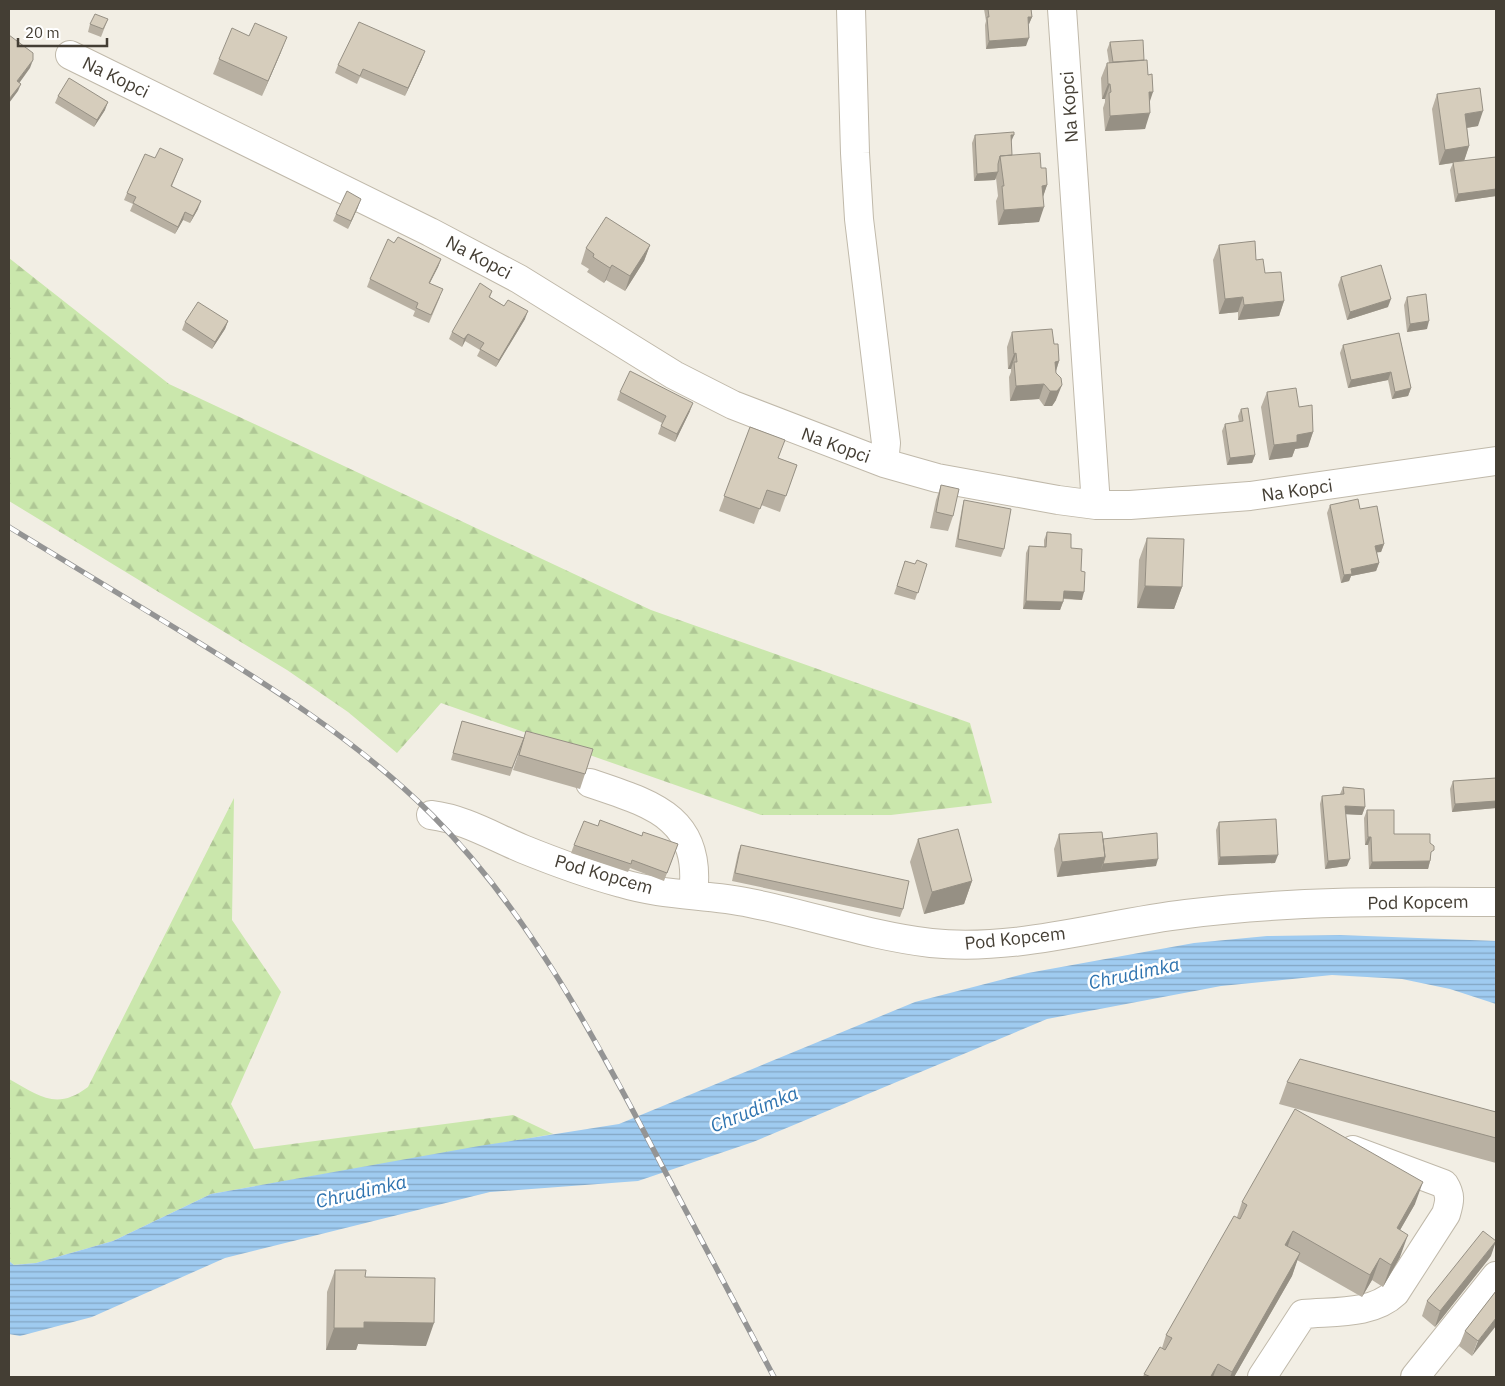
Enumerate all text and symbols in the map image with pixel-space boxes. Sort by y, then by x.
scale bar [18,15,106,47]
text: 20 m [25,23,60,42]
street label: Na Kopci [79,51,153,103]
street label: Na Kopci [1055,70,1083,144]
street label: Na Kopci [442,230,516,284]
street label: Na Kopci [798,422,874,468]
street label: Na Kopci [1260,474,1334,506]
street label: Pod Kopcem [552,849,656,899]
street label: Pod Kopcem [1367,890,1469,914]
street label: Pod Kopcem [963,921,1067,955]
water label: Chrudimka [1086,952,1182,994]
water label: Chrudimka [707,1081,801,1137]
water label: Chrudimka [313,1169,409,1213]

